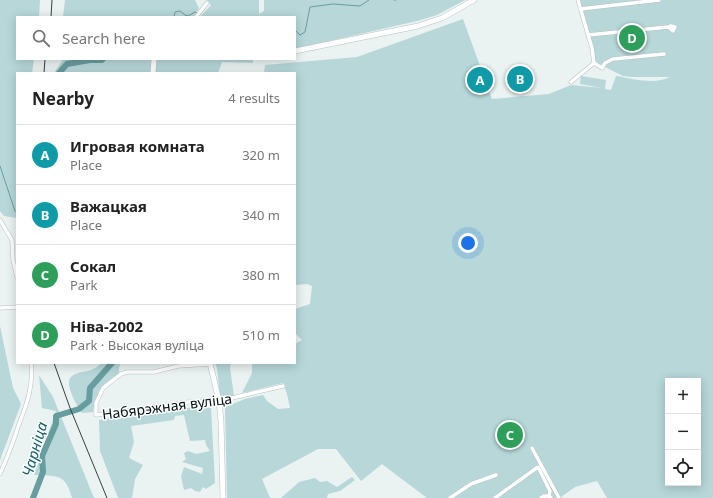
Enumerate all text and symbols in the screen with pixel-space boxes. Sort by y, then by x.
search box [16,16,296,60]
pin: D [619,23,645,53]
icon: search [30,27,52,49]
text: Search here [62,28,145,48]
pin: B [507,64,533,94]
pin: A [467,65,493,95]
text: Nearby [32,87,94,110]
text: 4 results [228,89,280,107]
text: Игровая комната [70,136,205,156]
text: A [41,146,50,164]
text: 320 m [242,146,280,164]
text: Place [70,156,102,174]
text: Важацкая [70,196,147,216]
text: B [41,206,49,224]
text: 340 m [242,206,280,224]
text: Place [70,216,102,234]
your location [458,233,478,253]
text: Сокал [70,256,116,276]
text: C [41,266,49,284]
text: 380 m [242,266,280,284]
text: Park [70,276,97,294]
text: Ніва-2002 [70,316,143,336]
text: D [40,326,50,344]
text: 510 m [242,326,280,344]
text: Park · Высокая вуліца [70,336,204,354]
map controls [665,378,701,486]
button: + [665,378,701,414]
street label: Набярэжная вуліца [101,389,233,423]
button: − [665,414,701,450]
water label: Чарніца [17,419,52,479]
pin: C [497,420,523,450]
button: locate [665,450,701,486]

